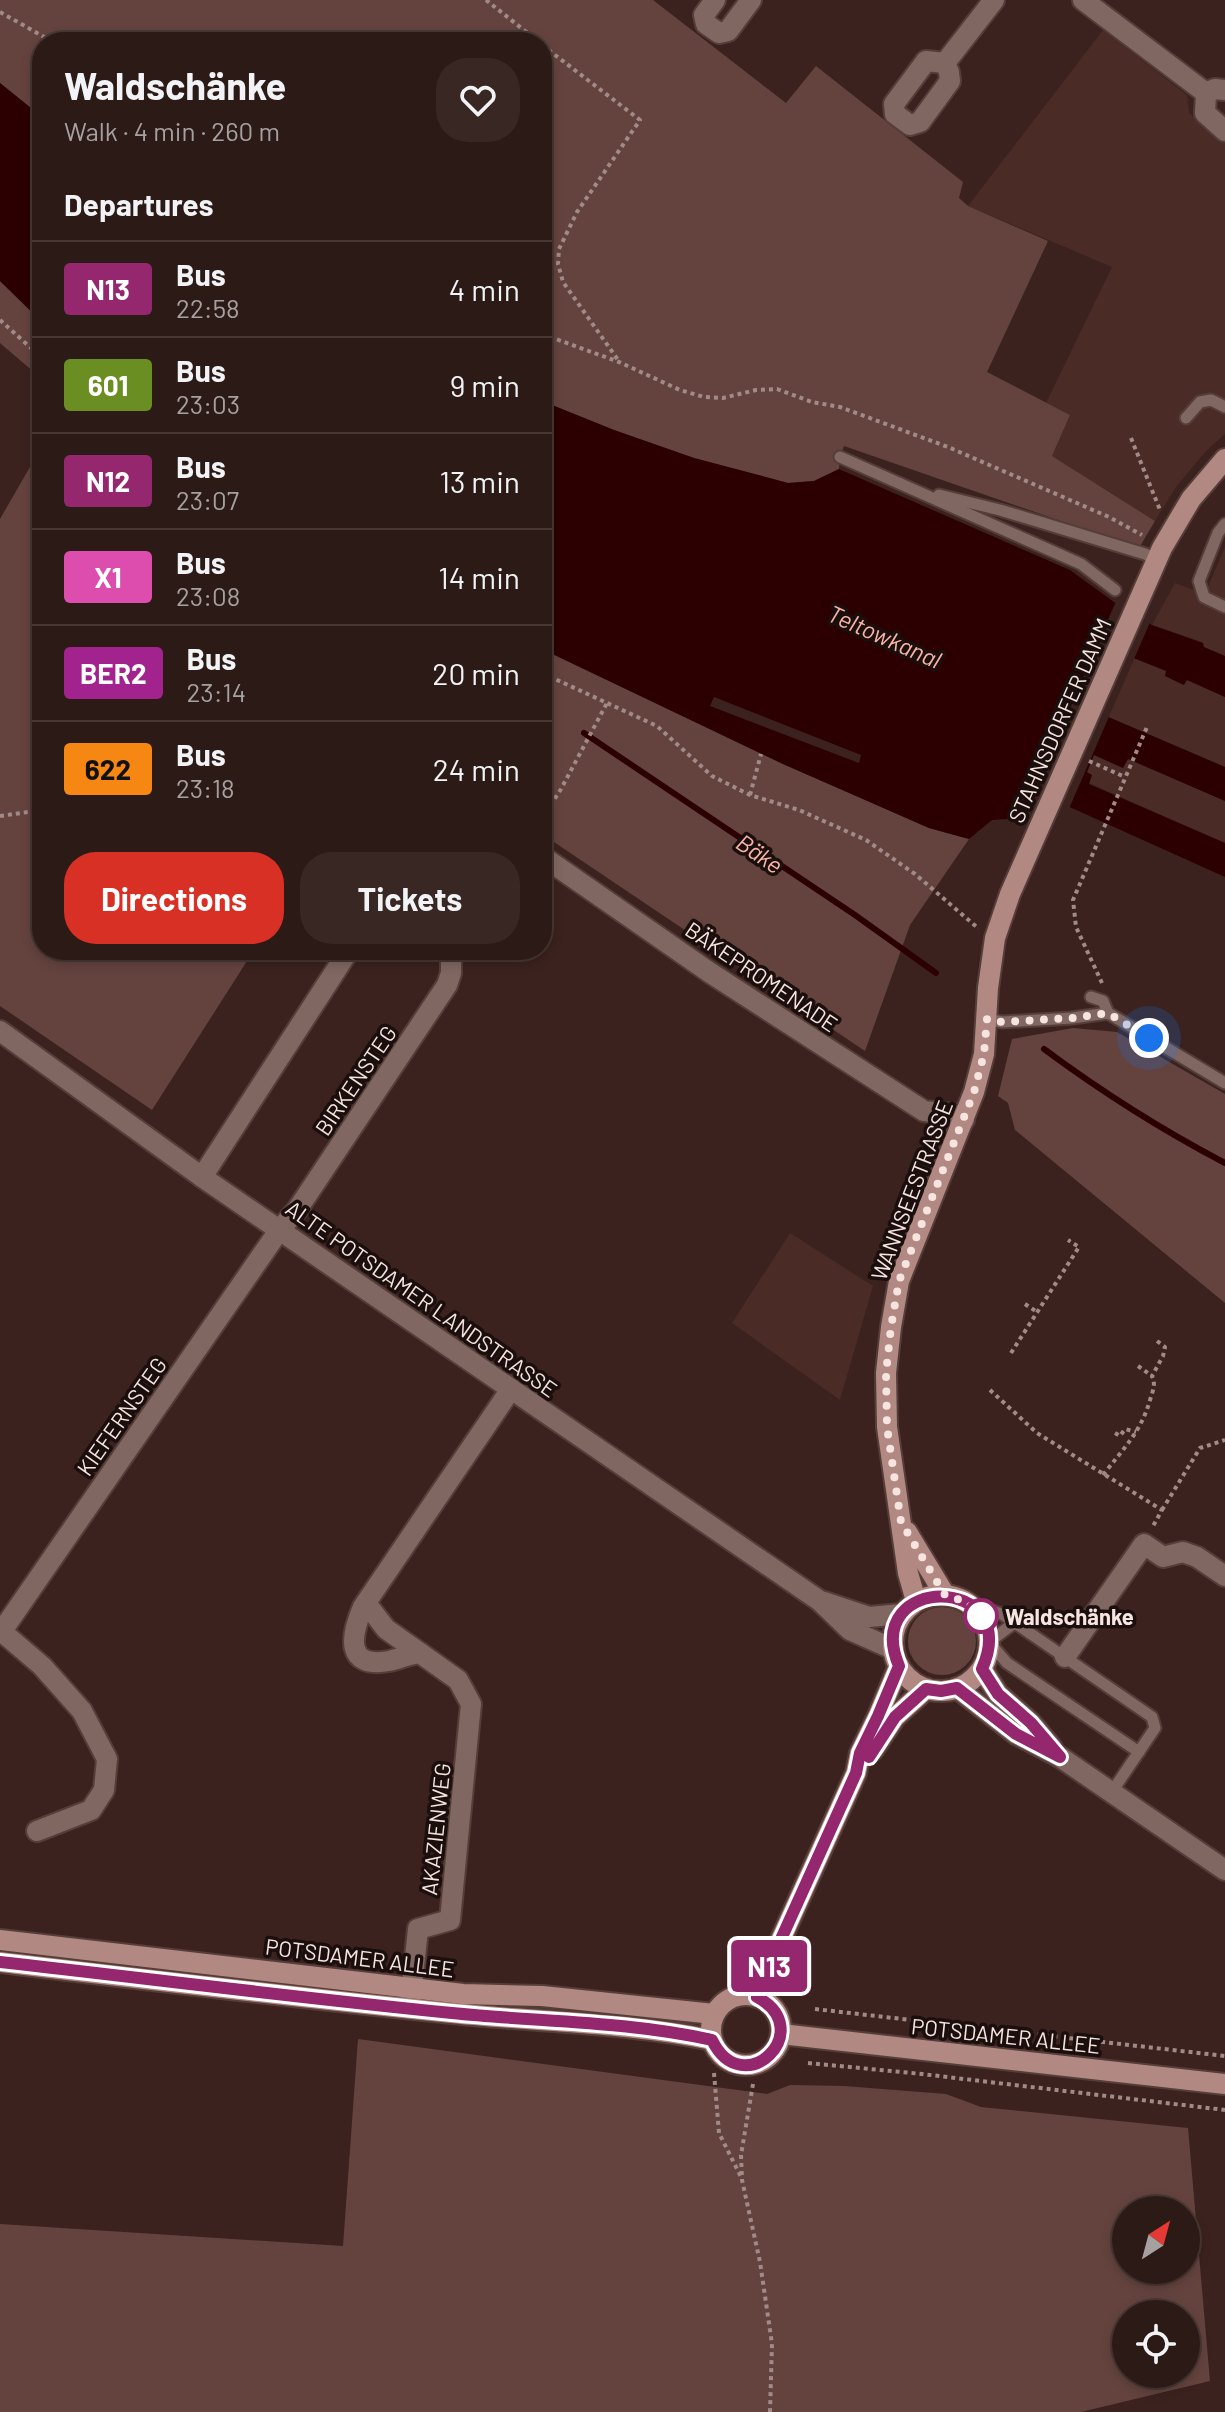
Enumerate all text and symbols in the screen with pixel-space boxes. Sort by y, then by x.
button: heart [436,58,520,142]
text: Waldschänke [64,62,286,108]
text: Walk · 4 min · 260 m [64,115,280,146]
text: Departures [64,186,214,222]
text: Bus [176,256,226,292]
text: 4 min [449,271,520,307]
text: N13 [86,272,130,306]
text: 22:58 [176,292,240,323]
text: Bus [176,352,226,388]
text: 9 min [450,367,520,403]
text: 601 [88,368,128,402]
text: 23:03 [176,388,240,419]
text: Bus [176,448,226,484]
text: 13 min [439,463,520,499]
text: N12 [86,464,130,498]
text: 23:07 [176,484,239,515]
text: Bus [176,544,226,580]
text: 14 min [438,559,520,595]
text: X1 [94,560,122,594]
text: 23:08 [176,580,240,611]
water label: Teltowkanal [824,598,947,674]
street label: STAHNSDORFER DAMM [1002,614,1116,826]
text: Bus [187,640,236,676]
text: 20 min [432,655,520,691]
text: BER2 [80,656,147,690]
text: 23:14 [187,676,246,707]
text: Bus [176,736,226,772]
text: 24 min [433,751,520,787]
text: 622 [85,752,131,786]
text: 23:18 [176,772,235,803]
water label: Bäke [731,827,789,879]
button: Directions [64,852,284,944]
button: Tickets [300,852,520,944]
street label: BÄKEPROMENADE [681,916,843,1036]
your location [1129,1018,1169,1058]
street label: BIRKENSTEG [309,1020,401,1140]
street label: WANNSEESTRASSE [865,1097,957,1283]
street label: ALTE POTSDAMER LANDSTRASSE [281,1194,563,1402]
street label: KIEFERNSTEG [71,1352,171,1480]
marker: Waldschänke [964,1599,998,1633]
place label: Waldschänke [1005,1603,1134,1629]
street label: AKAZIENWEG [415,1762,455,1896]
street label: POTSDAMER ALLEE [264,1933,456,1981]
line badge: N13 [723,1940,815,1992]
text: N13 [747,1949,791,1983]
street label: POTSDAMER ALLEE [910,2012,1102,2058]
north arrow [1112,2196,1200,2284]
map controls [1112,2196,1200,2388]
button: locate [1112,2300,1200,2388]

